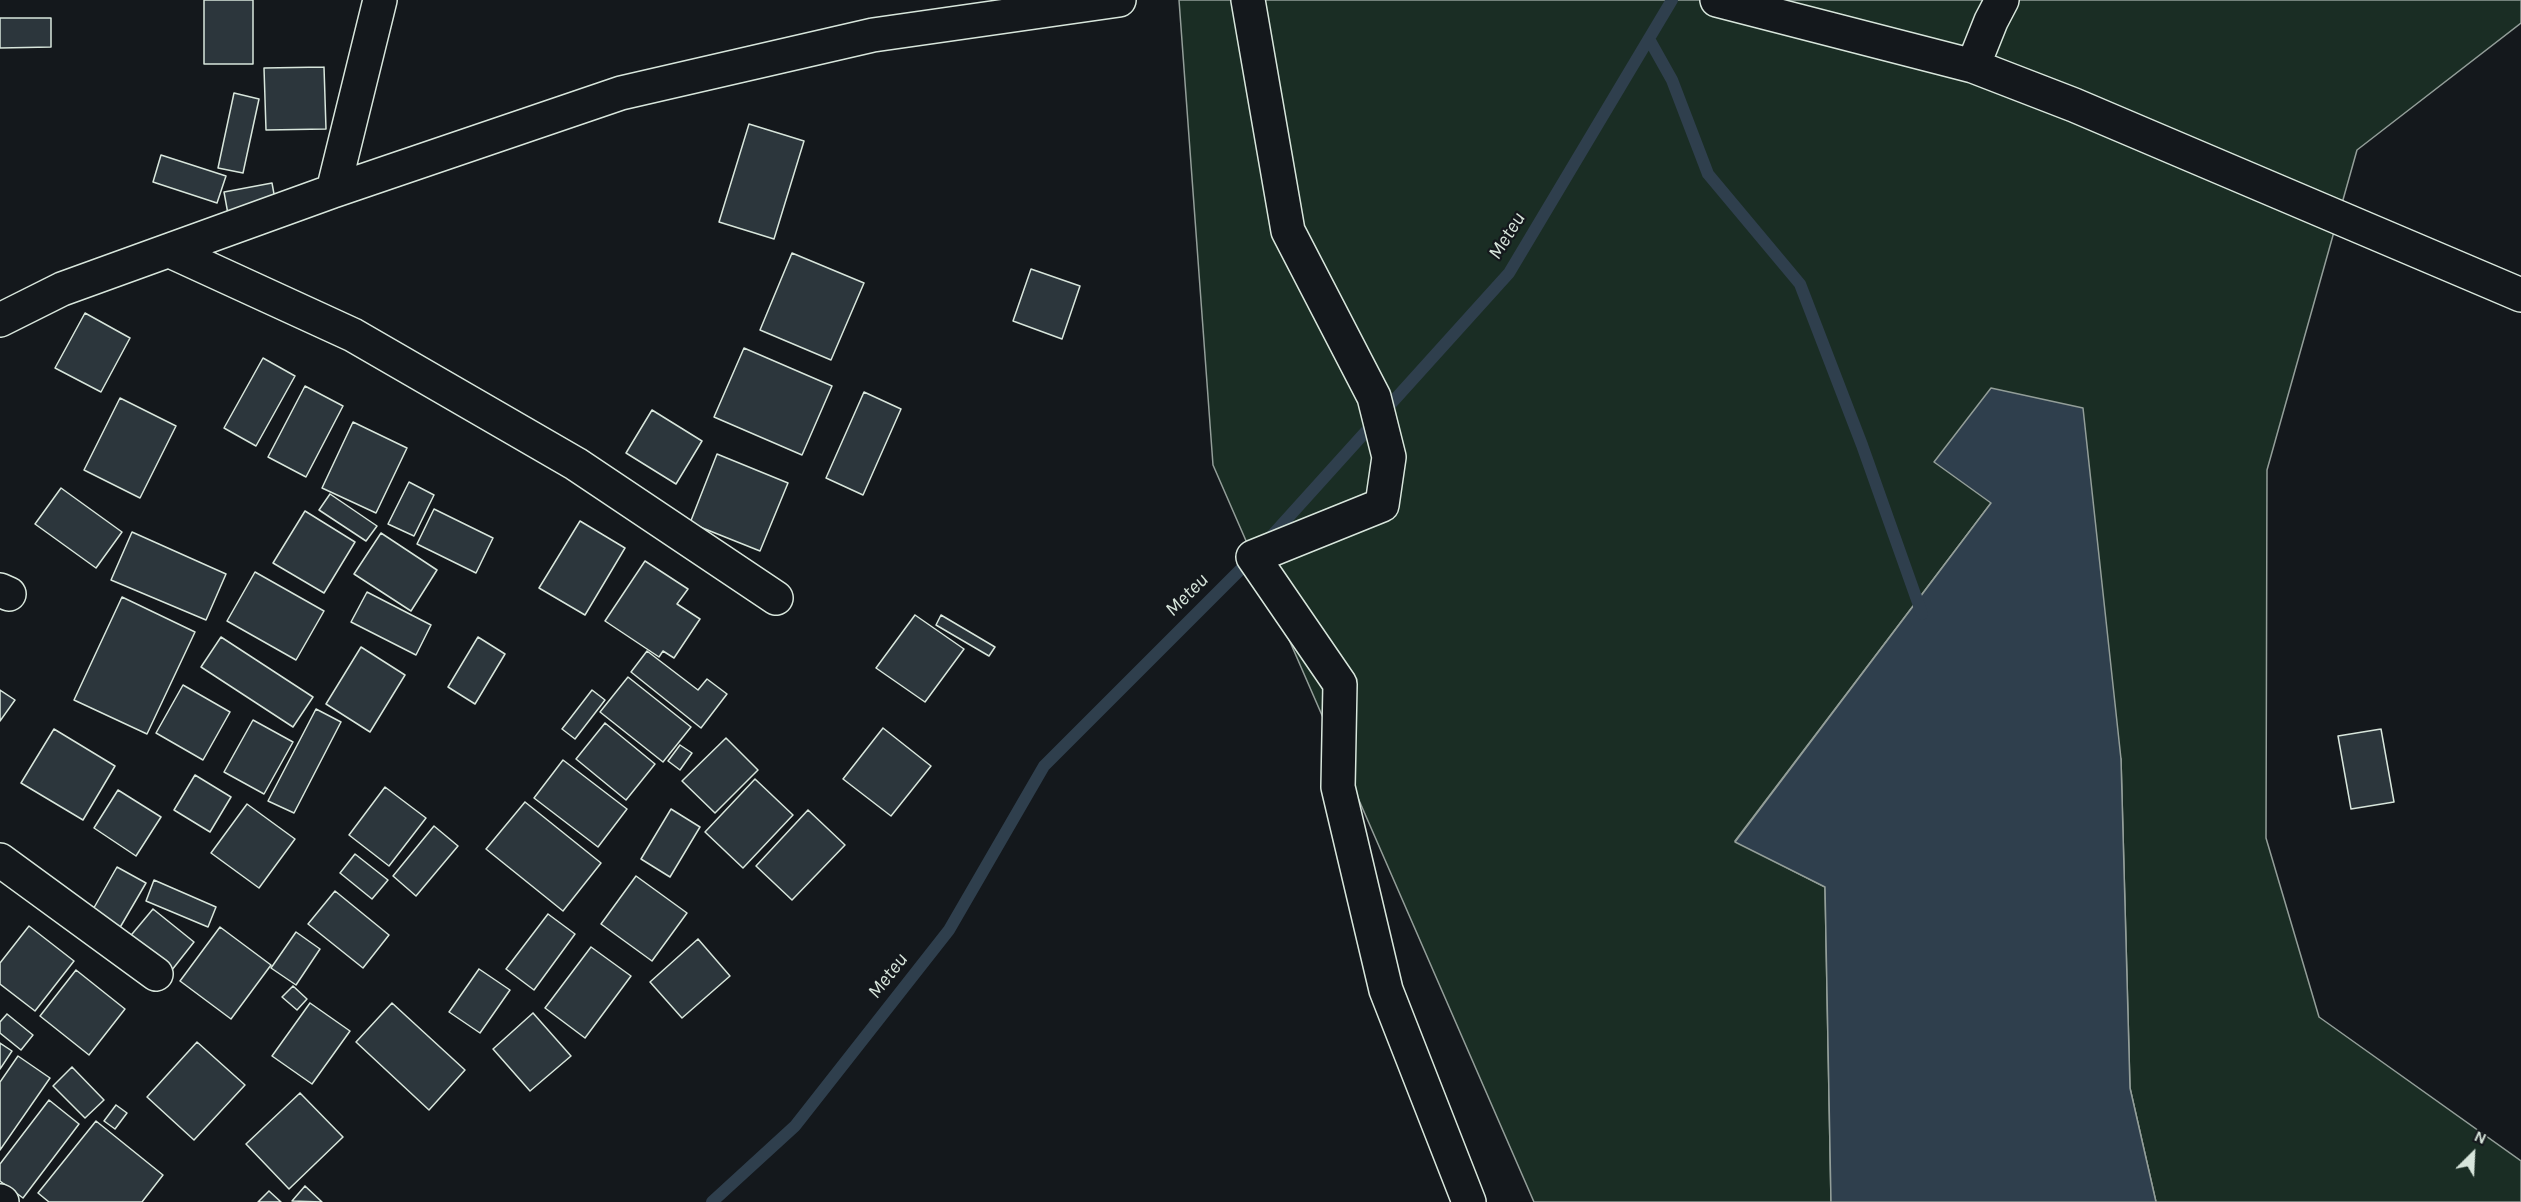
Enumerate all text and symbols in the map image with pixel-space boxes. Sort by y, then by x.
water label: Meteu [1483,208,1531,264]
water label: Meteu [1160,568,1214,622]
water label: Meteu [863,948,913,1004]
north arrow [2443,1124,2503,1184]
text: N [2471,1126,2490,1148]

